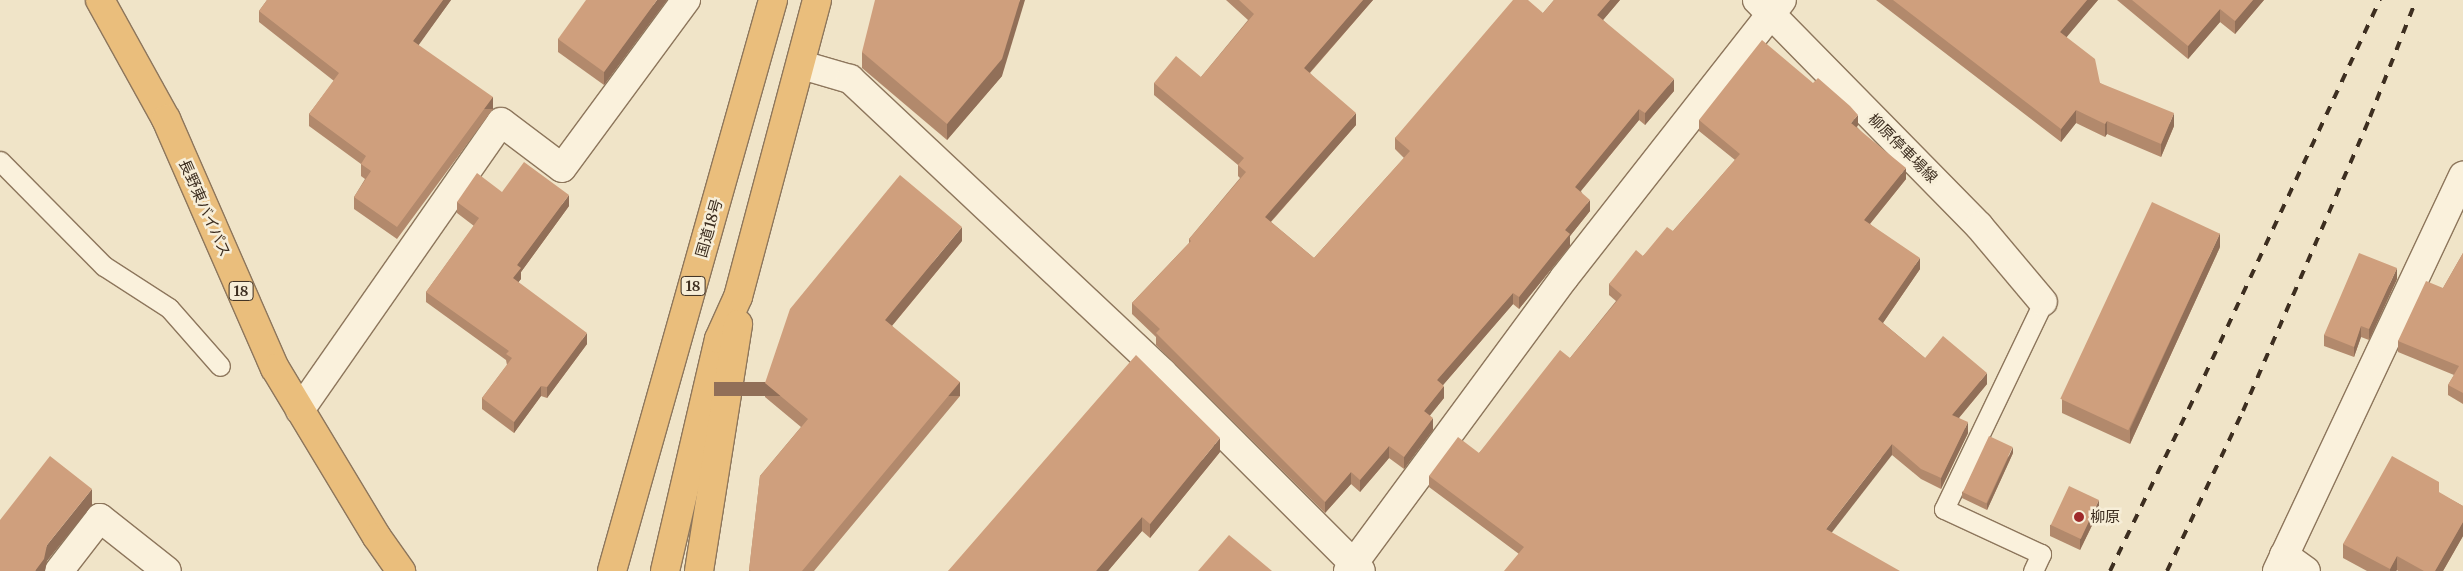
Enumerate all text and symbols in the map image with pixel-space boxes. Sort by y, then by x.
street label: 柳原停車場線 [1865,110,1941,186]
street label: 長野東バイパス [175,156,235,260]
street label: 国道18号 [692,197,726,259]
road number: 18 [680,274,706,298]
road number: 18 [228,280,254,302]
place label: 柳原 [2090,508,2120,526]
marker: 柳原 [2072,510,2086,524]

